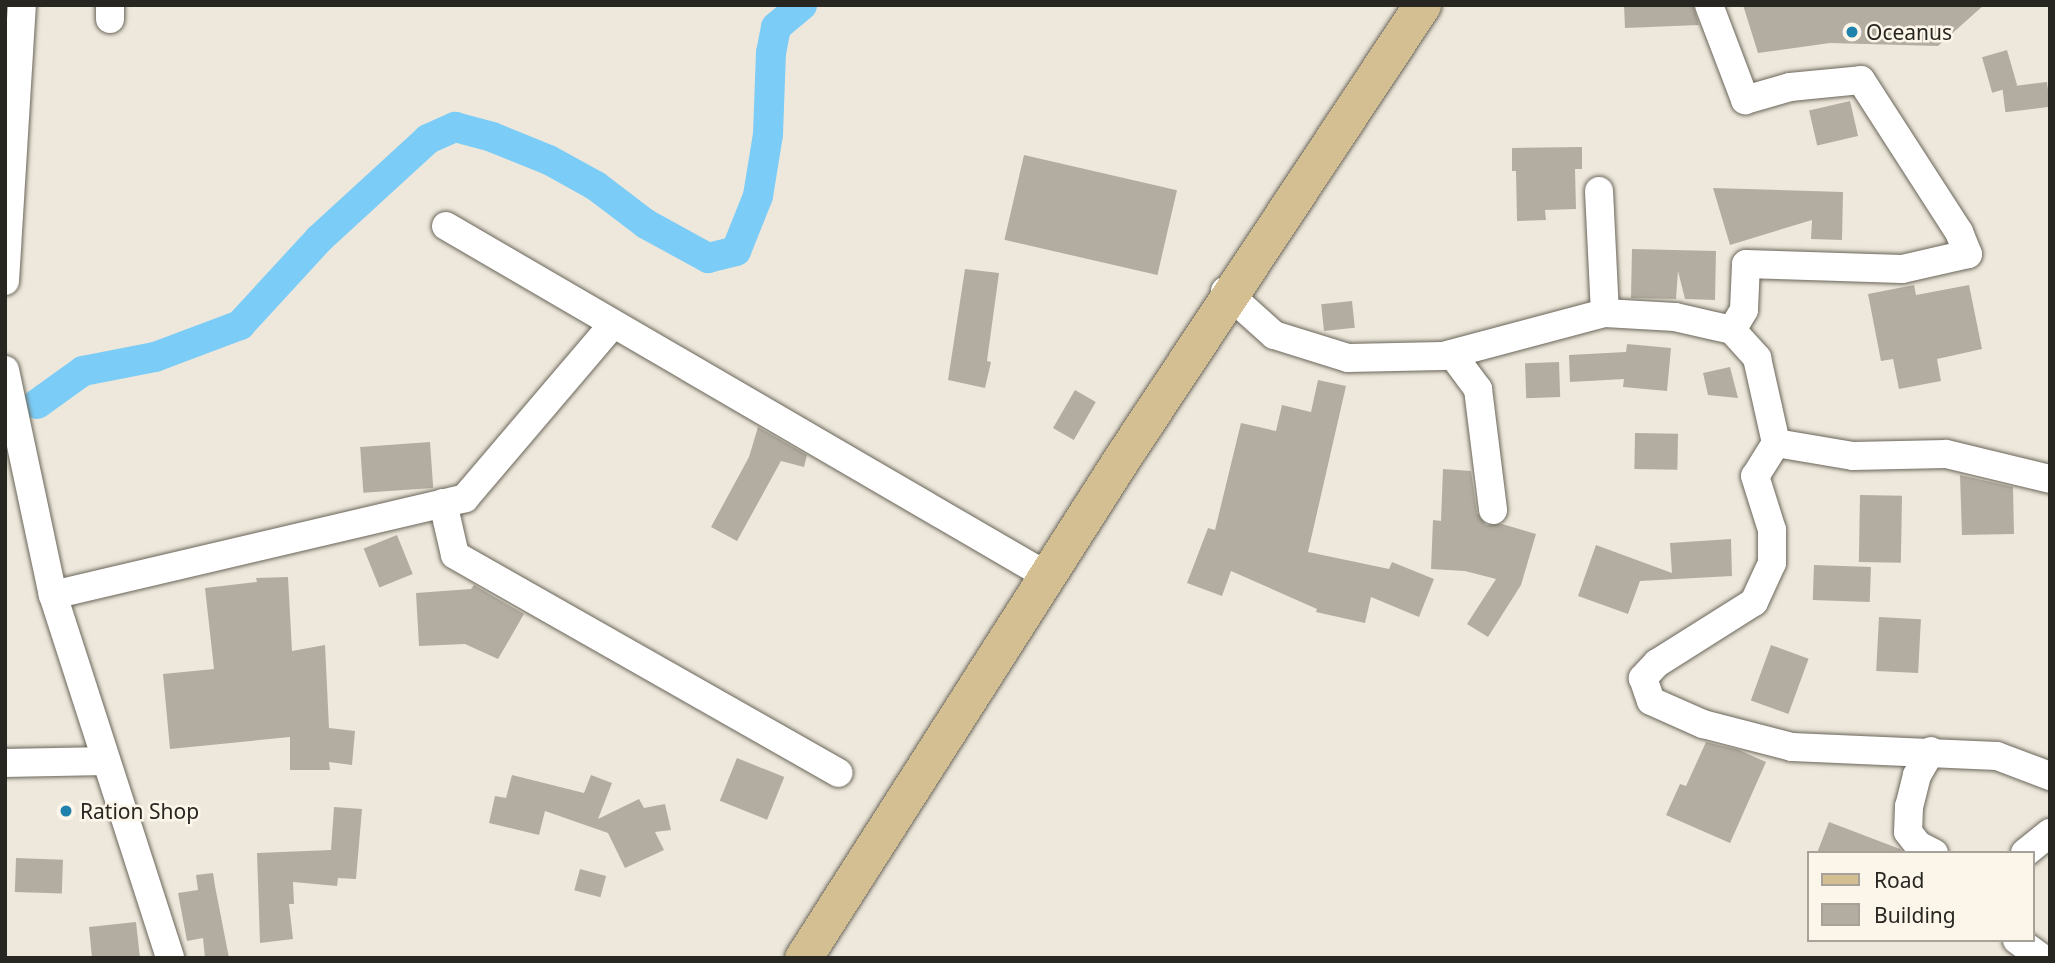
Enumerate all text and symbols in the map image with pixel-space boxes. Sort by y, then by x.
place label: Oceanus [1866,19,1952,45]
marker: Oceanus [1844,24,1860,40]
place label: Ration Shop [80,798,199,824]
marker: Ration Shop [58,803,74,819]
legend [1806,851,2034,942]
text: Road [1874,866,1924,894]
text: Building [1874,901,1956,929]

